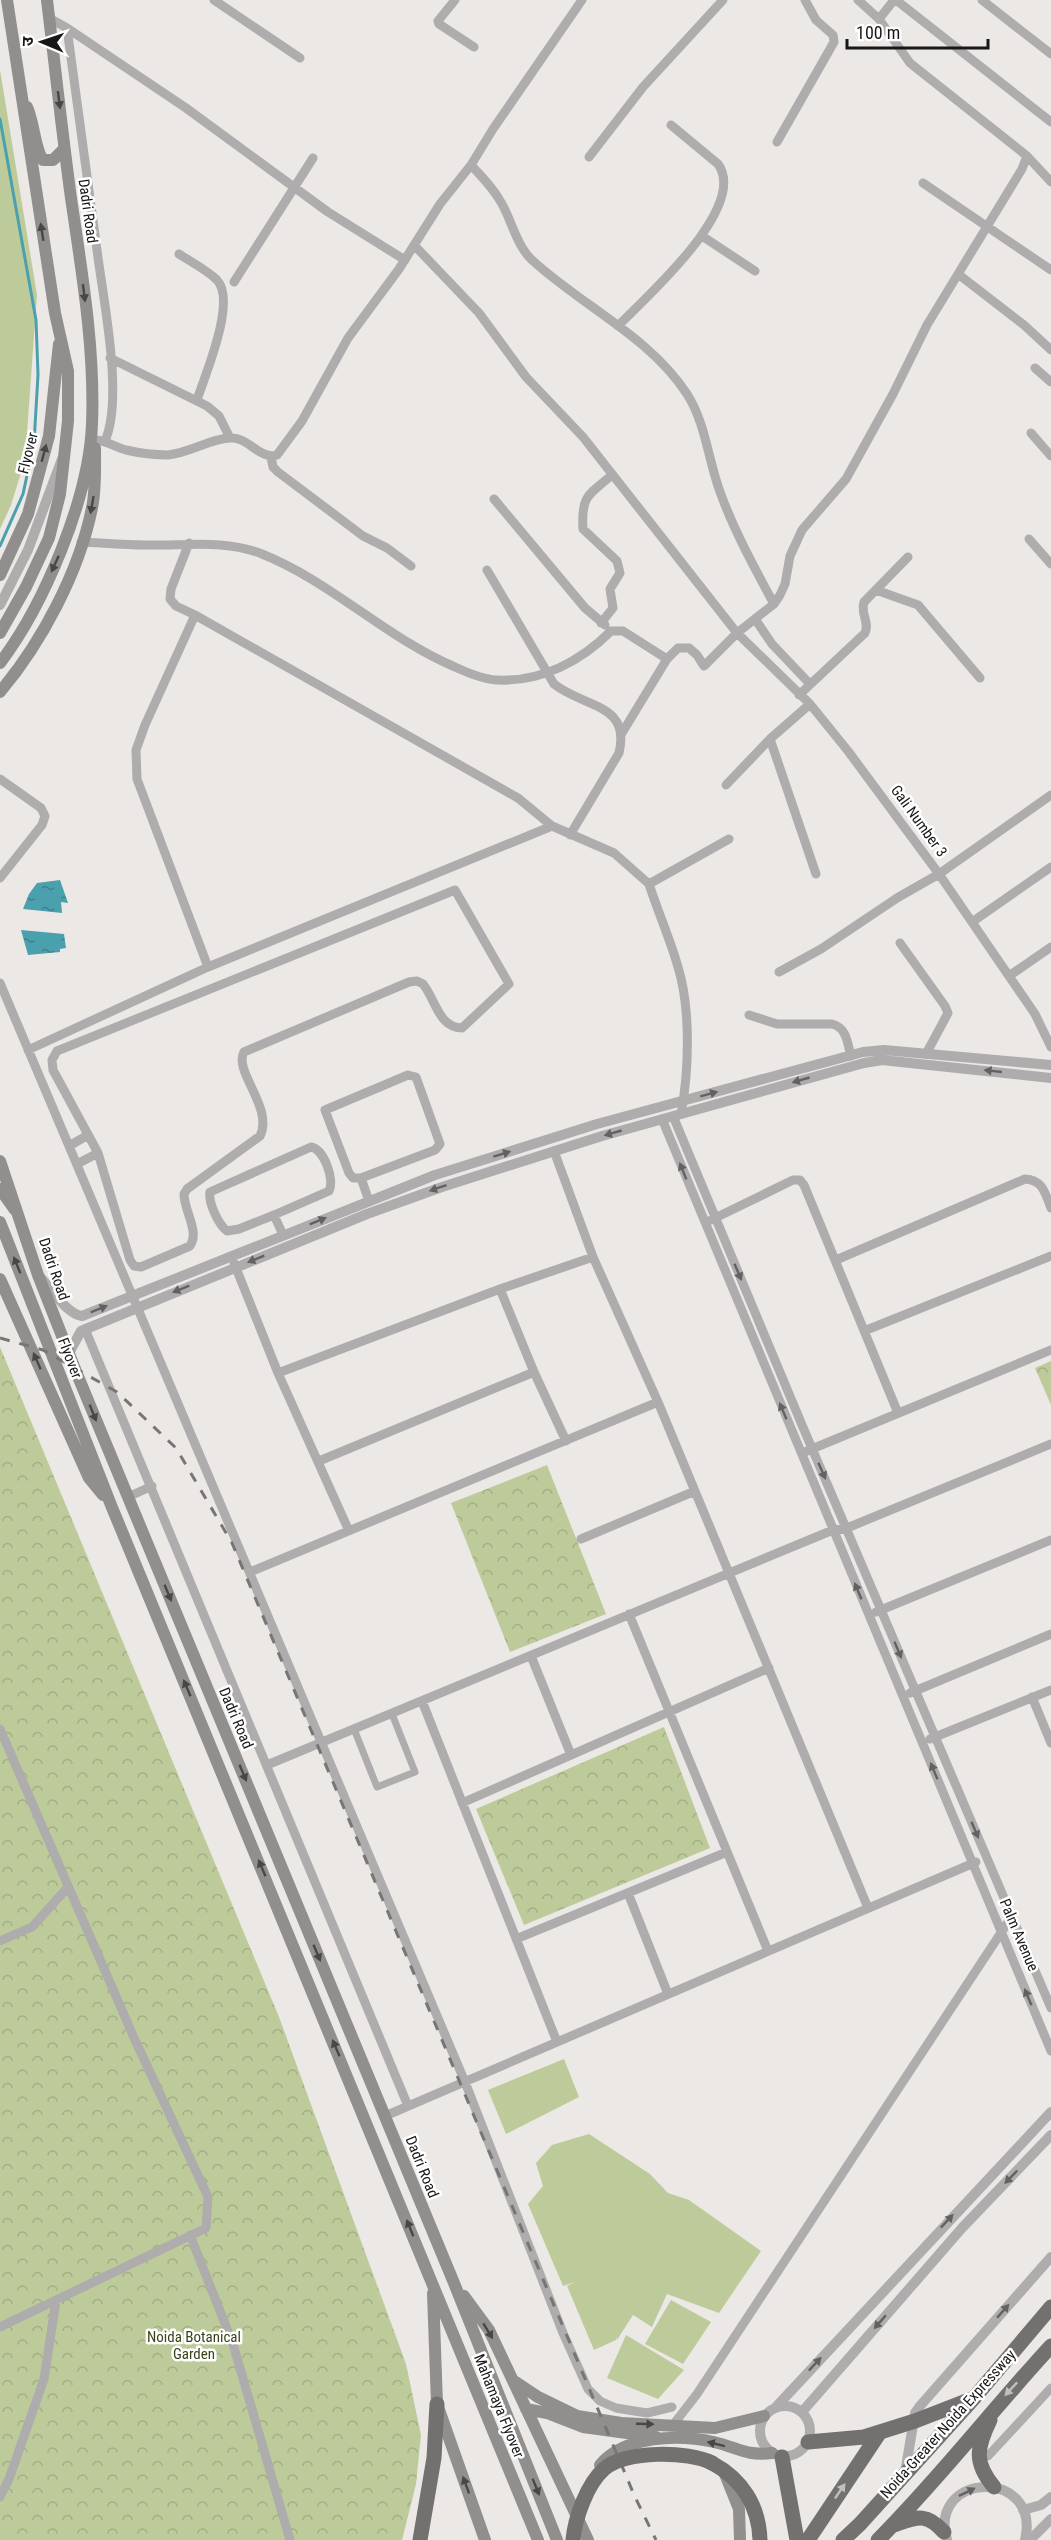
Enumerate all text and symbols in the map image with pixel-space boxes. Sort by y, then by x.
north arrow [12,12,72,72]
scale bar [847,12,988,50]
text: 100 m [856,22,900,43]
text: उ [18,36,37,47]
one-way arrow [54,90,63,109]
street label: Dadri Road [75,178,101,244]
one-way arrow [38,222,47,241]
one-way arrow [80,284,89,303]
street label: Flyover [14,430,42,476]
one-way arrow [40,444,49,462]
one-way arrow [87,496,96,515]
one-way arrow [51,555,60,572]
street label: Gali Number 3 [887,782,951,860]
one-way arrow [983,1066,1002,1076]
one-way arrow [792,1076,810,1085]
one-way arrow [700,1089,718,1099]
one-way arrow [604,1129,622,1138]
one-way arrow [493,1149,511,1158]
one-way arrow [678,1162,687,1180]
one-way arrow [429,1184,447,1194]
one-way arrow [310,1216,328,1226]
street label: Dadri Road [35,1235,73,1303]
one-way arrow [247,1254,265,1264]
one-way arrow [12,1256,22,1274]
one-way arrow [733,1263,743,1281]
one-way arrow [172,1285,190,1294]
one-way arrow [90,1304,108,1314]
street label: Flyover [54,1335,86,1381]
one-way arrow [32,1352,41,1369]
one-way arrow [778,1402,787,1420]
one-way arrow [88,1404,98,1422]
one-way arrow [817,1462,827,1480]
one-way arrow [853,1582,863,1600]
one-way arrow [163,1584,173,1602]
one-way arrow [894,1641,904,1659]
one-way arrow [182,1678,192,1696]
street label: Dadri Road [215,1685,257,1751]
one-way arrow [929,1762,938,1780]
one-way arrow [238,1764,248,1782]
one-way arrow [970,1821,980,1839]
one-way arrow [256,1859,266,1877]
street label: Palm Avenue [996,1896,1042,1974]
one-way arrow [313,1944,322,1962]
one-way arrow [1023,1988,1032,2006]
one-way arrow [331,2039,340,2057]
street label: Dadri Road [402,2134,442,2200]
one-way arrow [1004,2170,1018,2184]
one-way arrow [940,2214,954,2228]
one-way arrow [405,2219,415,2237]
one-way arrow [996,2304,1009,2319]
one-way arrow [874,2314,887,2329]
one-way arrow [483,2323,493,2340]
park label: Noida Botanical Garden [147,2328,241,2363]
street label: Noida-Greater Noida Expressway [877,2346,1019,2502]
street label: Mahamaya Flyover [470,2352,528,2461]
one-way arrow [808,2357,822,2372]
one-way arrow [1005,2381,1018,2396]
one-way arrow [635,2420,654,2429]
one-way arrow [707,2438,725,2448]
one-way arrow [461,2476,471,2494]
one-way arrow [531,2479,541,2497]
one-way arrow [834,2483,845,2499]
one-way arrow [958,2487,976,2497]

